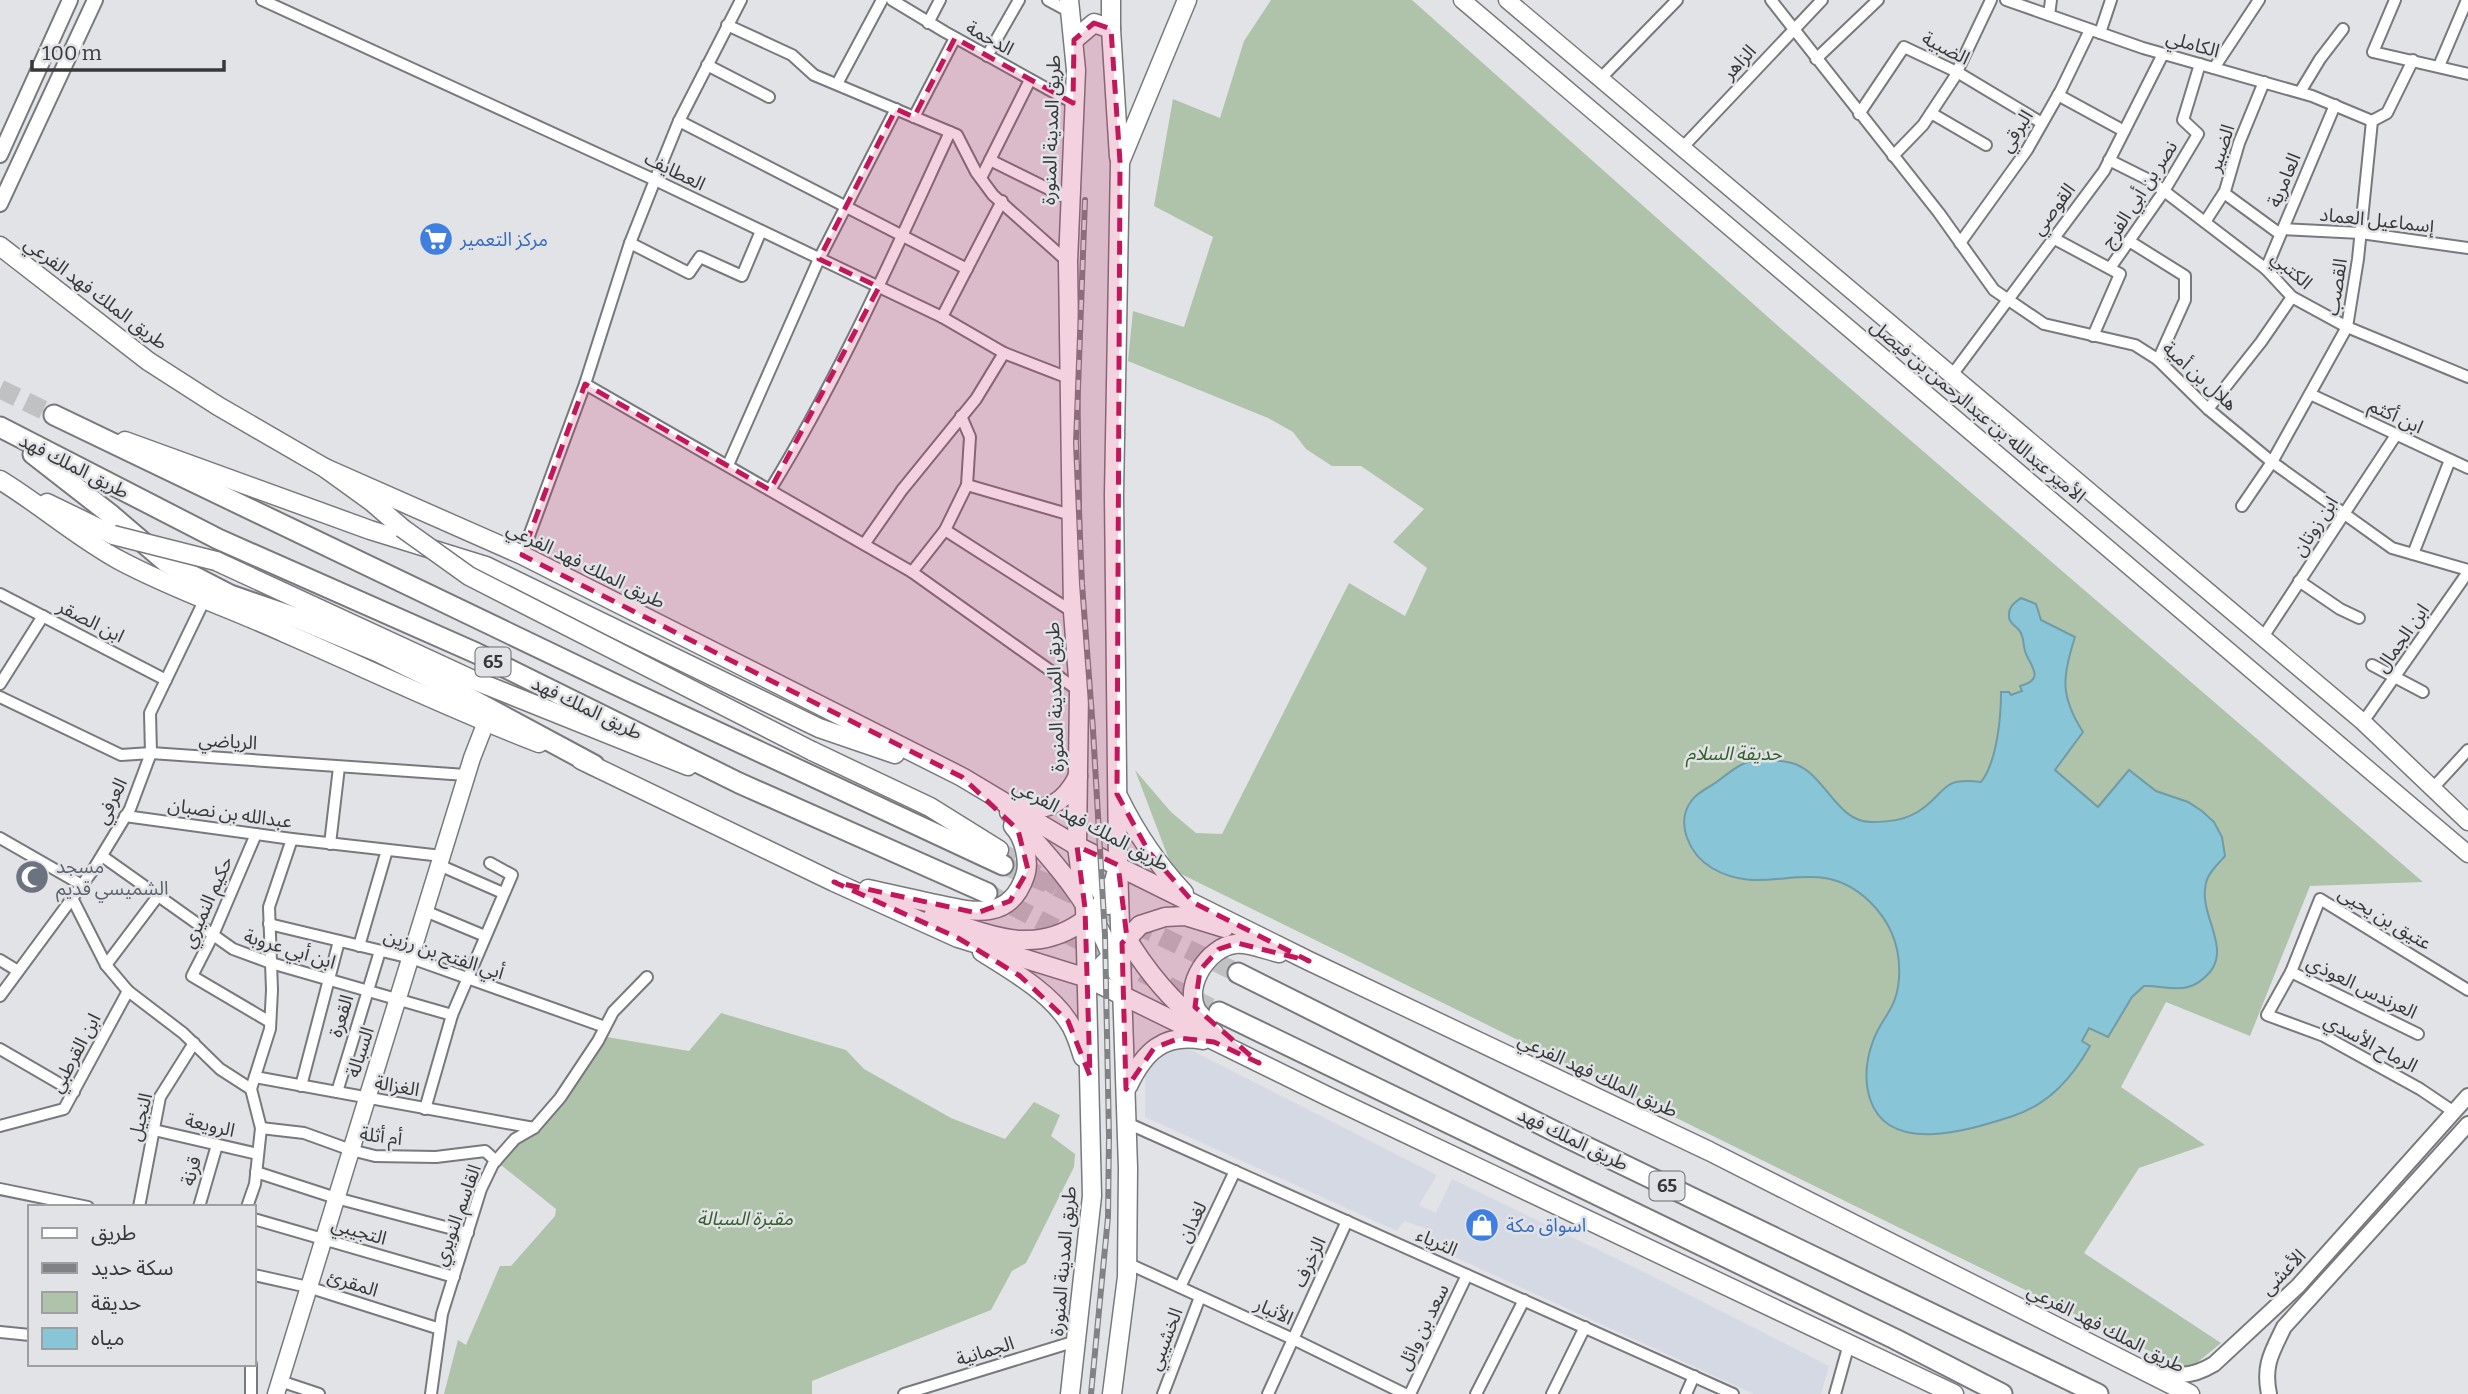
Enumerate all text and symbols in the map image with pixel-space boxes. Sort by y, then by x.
street label: الدحمة [962,16,1018,60]
street label: الكاملي [2163,25,2222,66]
street label: الضبية [1918,26,1974,70]
scale bar [32,28,224,72]
text: 100 m [42,40,102,66]
street label: الزاهر [1716,40,1761,85]
street label: طريق المدينة المنورة [1037,54,1065,205]
street label: البرقي [1994,106,2041,158]
street label: الضبير [2202,121,2239,176]
street label: نصر بن أبي الفرج [2096,136,2185,254]
street label: العطايف [641,146,709,196]
street label: العامرية [2262,149,2306,211]
street label: القوصي [2026,179,2083,242]
street label: إسماعيل العماد [2318,203,2436,239]
supermarket icon: مركز التعمير [417,220,455,258]
place label: مركز التعمير [459,228,548,251]
street label: طريق الملك فهد الفرعي [18,232,172,357]
street label: الكتبي [2265,246,2317,297]
street label: القصب [2320,257,2352,317]
street label: الأمير عبدالله بن عبدالرحمن بن فيصل [1866,314,2090,508]
street label: هلال بن أمية [2158,336,2242,416]
street label: ابن أكثم [2364,393,2427,441]
street label: طريق الملك فهد [15,428,133,504]
street label: ابن زوتان [2287,492,2343,560]
street label: طريق الملك فهد الفرعي [501,517,669,617]
street label: ابن الصقر [53,594,128,648]
street label: ابن الجمال [2370,599,2434,677]
street label: طريق المدينة المنورة [1041,621,1069,772]
road number: 65 [476,648,510,676]
street label: طريق الملك فهد [528,671,646,745]
street label: الرياضي [198,727,258,758]
park label: حديقة السلام [1685,742,1783,768]
street label: العرفي [90,774,135,829]
street label: طريق الملك فهد الفرعي [1007,774,1173,879]
street label: عبدالله بن نصبان [166,793,294,833]
street label: حكيم النميري [176,852,241,953]
place label: مسجد الشميسي قديم [56,855,169,903]
mosque icon: مسجد الشميسي قديم [13,858,51,896]
street label: عتيق بن يحيى [2334,881,2436,955]
street label: ابن أبي عروبة [240,924,339,977]
street label: أبي الفتح بن رزين [380,924,507,988]
street label: العرندس العوذي [2301,950,2421,1027]
street label: القعرة [324,992,358,1040]
street label: ابن القرطبي [45,1009,108,1098]
street label: الرماح الأسدي [2319,1009,2422,1080]
street label: السبالة [341,1024,379,1080]
street label: طريق الملك فهد الفرعي [1513,1028,1682,1125]
street label: الغزالة [373,1071,421,1101]
street label: النجيل [123,1090,157,1144]
street label: طريق الملك فهد [1514,1102,1632,1176]
street label: الرويعة [183,1108,237,1142]
street label: أم أثلة [358,1122,404,1153]
street label: قرنة [176,1154,206,1188]
street label: القاسم النويري [428,1161,489,1270]
road number: 65 [1650,1171,1684,1200]
street label: طريق المدينة المنورة [1045,1185,1081,1337]
street label: لغدان [1172,1198,1212,1246]
legend [28,1205,256,1366]
shop icon: اسواق مكة [1463,1206,1501,1244]
park label: مقبرة السبالة [697,1207,793,1230]
street label: التجيبي [328,1212,389,1253]
place label: اسواق مكة [1506,1214,1586,1237]
text: طريق [91,1220,136,1246]
street label: الثرياء [1413,1223,1461,1261]
street label: الزخرف [1287,1233,1331,1291]
street label: الأعشى [2256,1244,2310,1300]
text: سكة حديد [91,1255,174,1281]
street label: المقرئ [325,1264,381,1302]
street label: طريق الملك فهد الفرعي [2022,1278,2189,1381]
street label: سعد بن وائل [1392,1280,1454,1374]
text: حديقة [91,1290,141,1316]
street label: الأنبار [1250,1292,1297,1330]
street label: الخشيبي [1143,1304,1191,1375]
text: مياه [91,1325,124,1351]
street label: الجمانية [953,1331,1017,1371]

